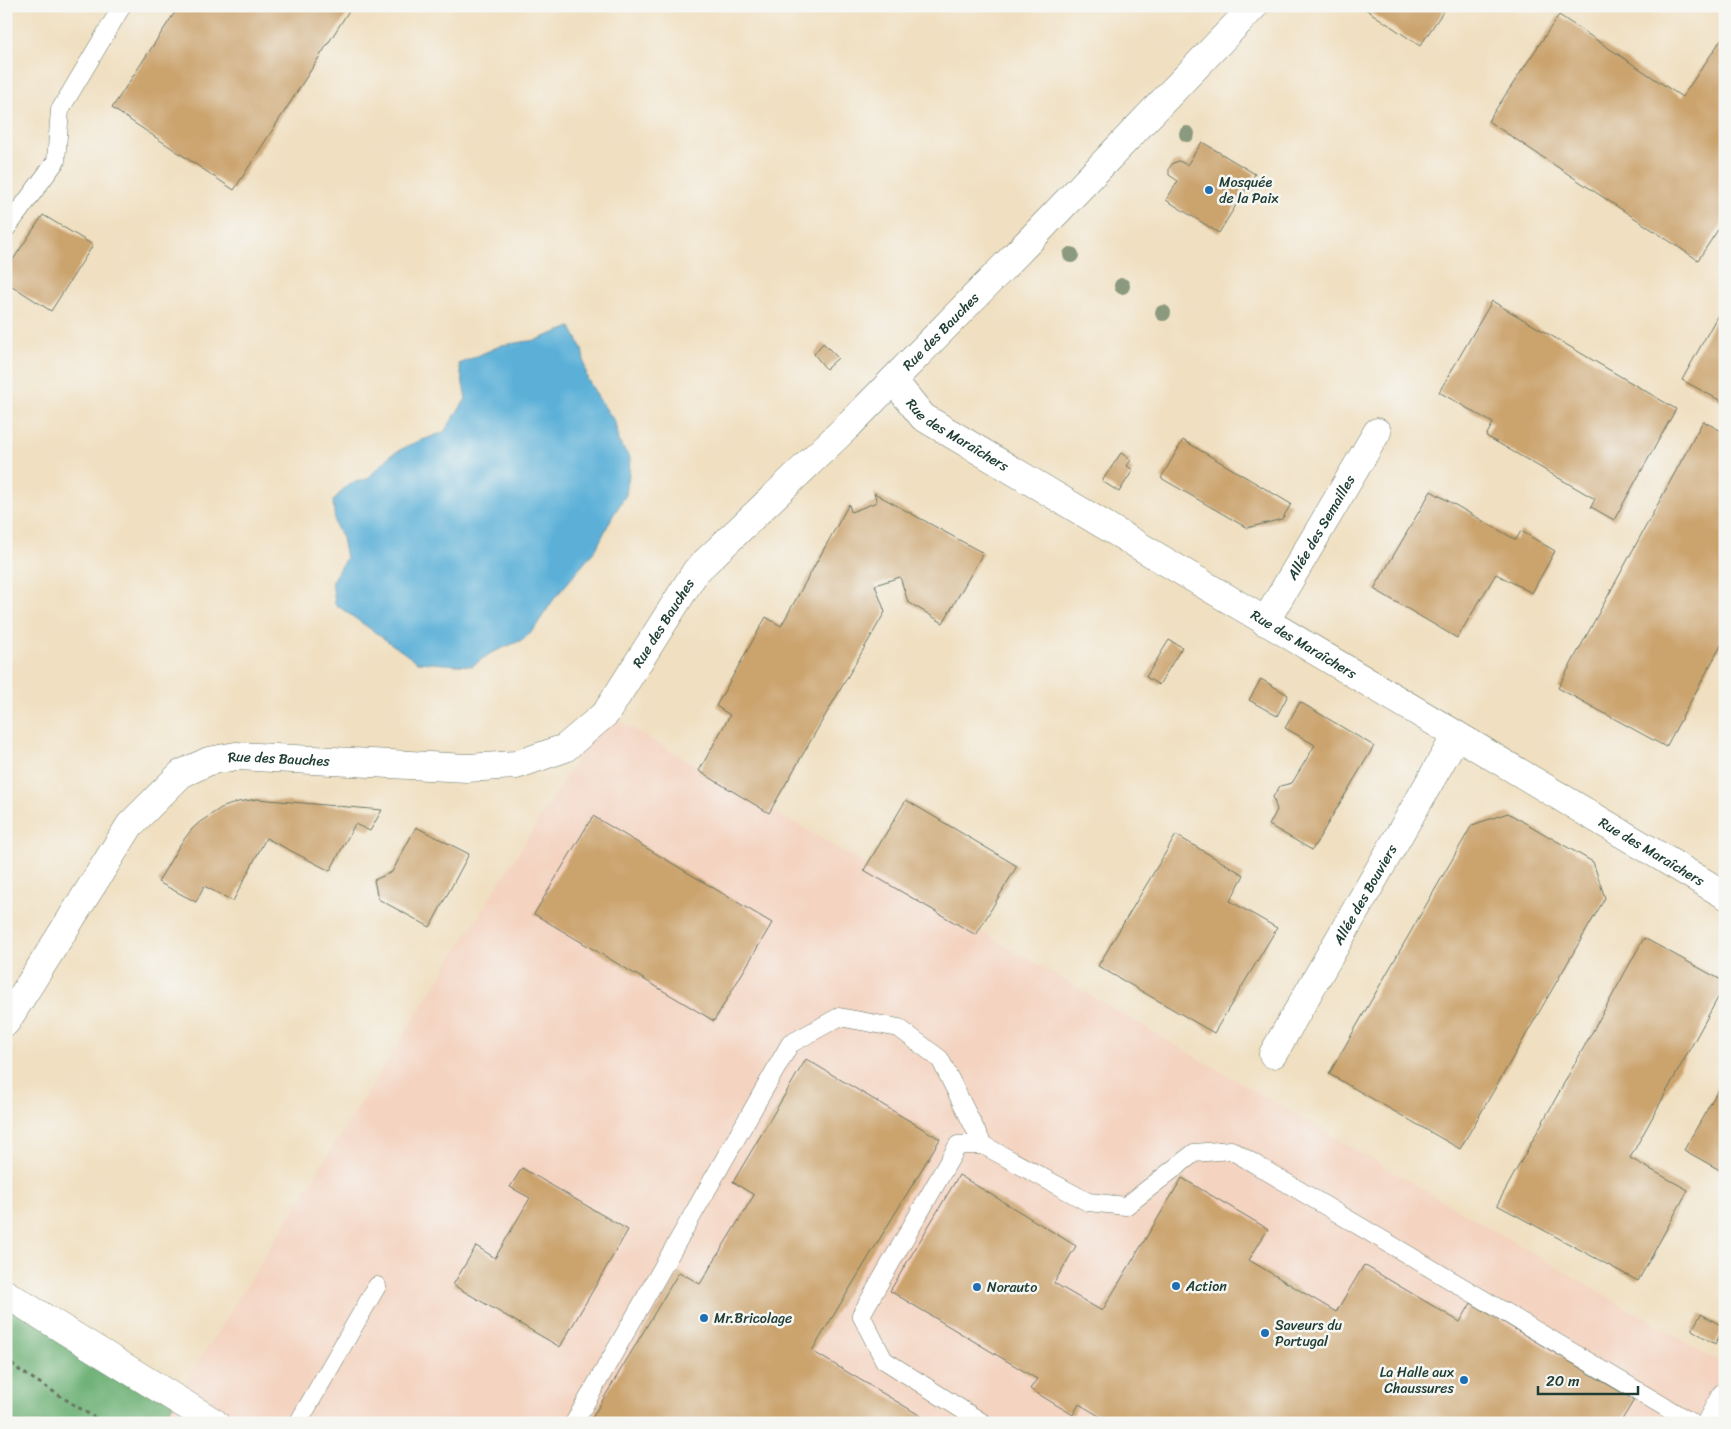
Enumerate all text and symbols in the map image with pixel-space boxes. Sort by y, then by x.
place label: Mosquée de la Paix [1219,170,1279,211]
marker: Mosquée de la Paix [1203,184,1215,196]
street label: Rue des Bauches [896,286,986,377]
street label: Rue des Maraîchers [900,392,1014,478]
street label: Allée des Semailles [1280,469,1362,585]
street label: Rue des Bauches [625,573,701,673]
street label: Rue des Maraîchers [1246,603,1362,686]
street label: Rue des Bauches [226,744,331,773]
street label: Rue des Maraîchers [1594,810,1710,893]
street label: Allée des Bouviers [1325,839,1404,950]
place label: Action [1185,1274,1227,1299]
place label: Norauto [987,1275,1037,1300]
marker: Action [1170,1280,1182,1292]
marker: Norauto [971,1281,983,1293]
place label: Mr.Bricolage [714,1306,792,1331]
marker: Mr.Bricolage [698,1312,710,1324]
place label: Saveurs du Portugal [1275,1313,1343,1354]
marker: Saveurs du Portugal [1259,1327,1271,1339]
place label: La Halle aux Chaussures [1380,1360,1455,1401]
scale bar [1538,1364,1638,1396]
text: 20 m [1546,1368,1580,1394]
marker: La Halle aux Chaussures [1458,1374,1470,1386]

